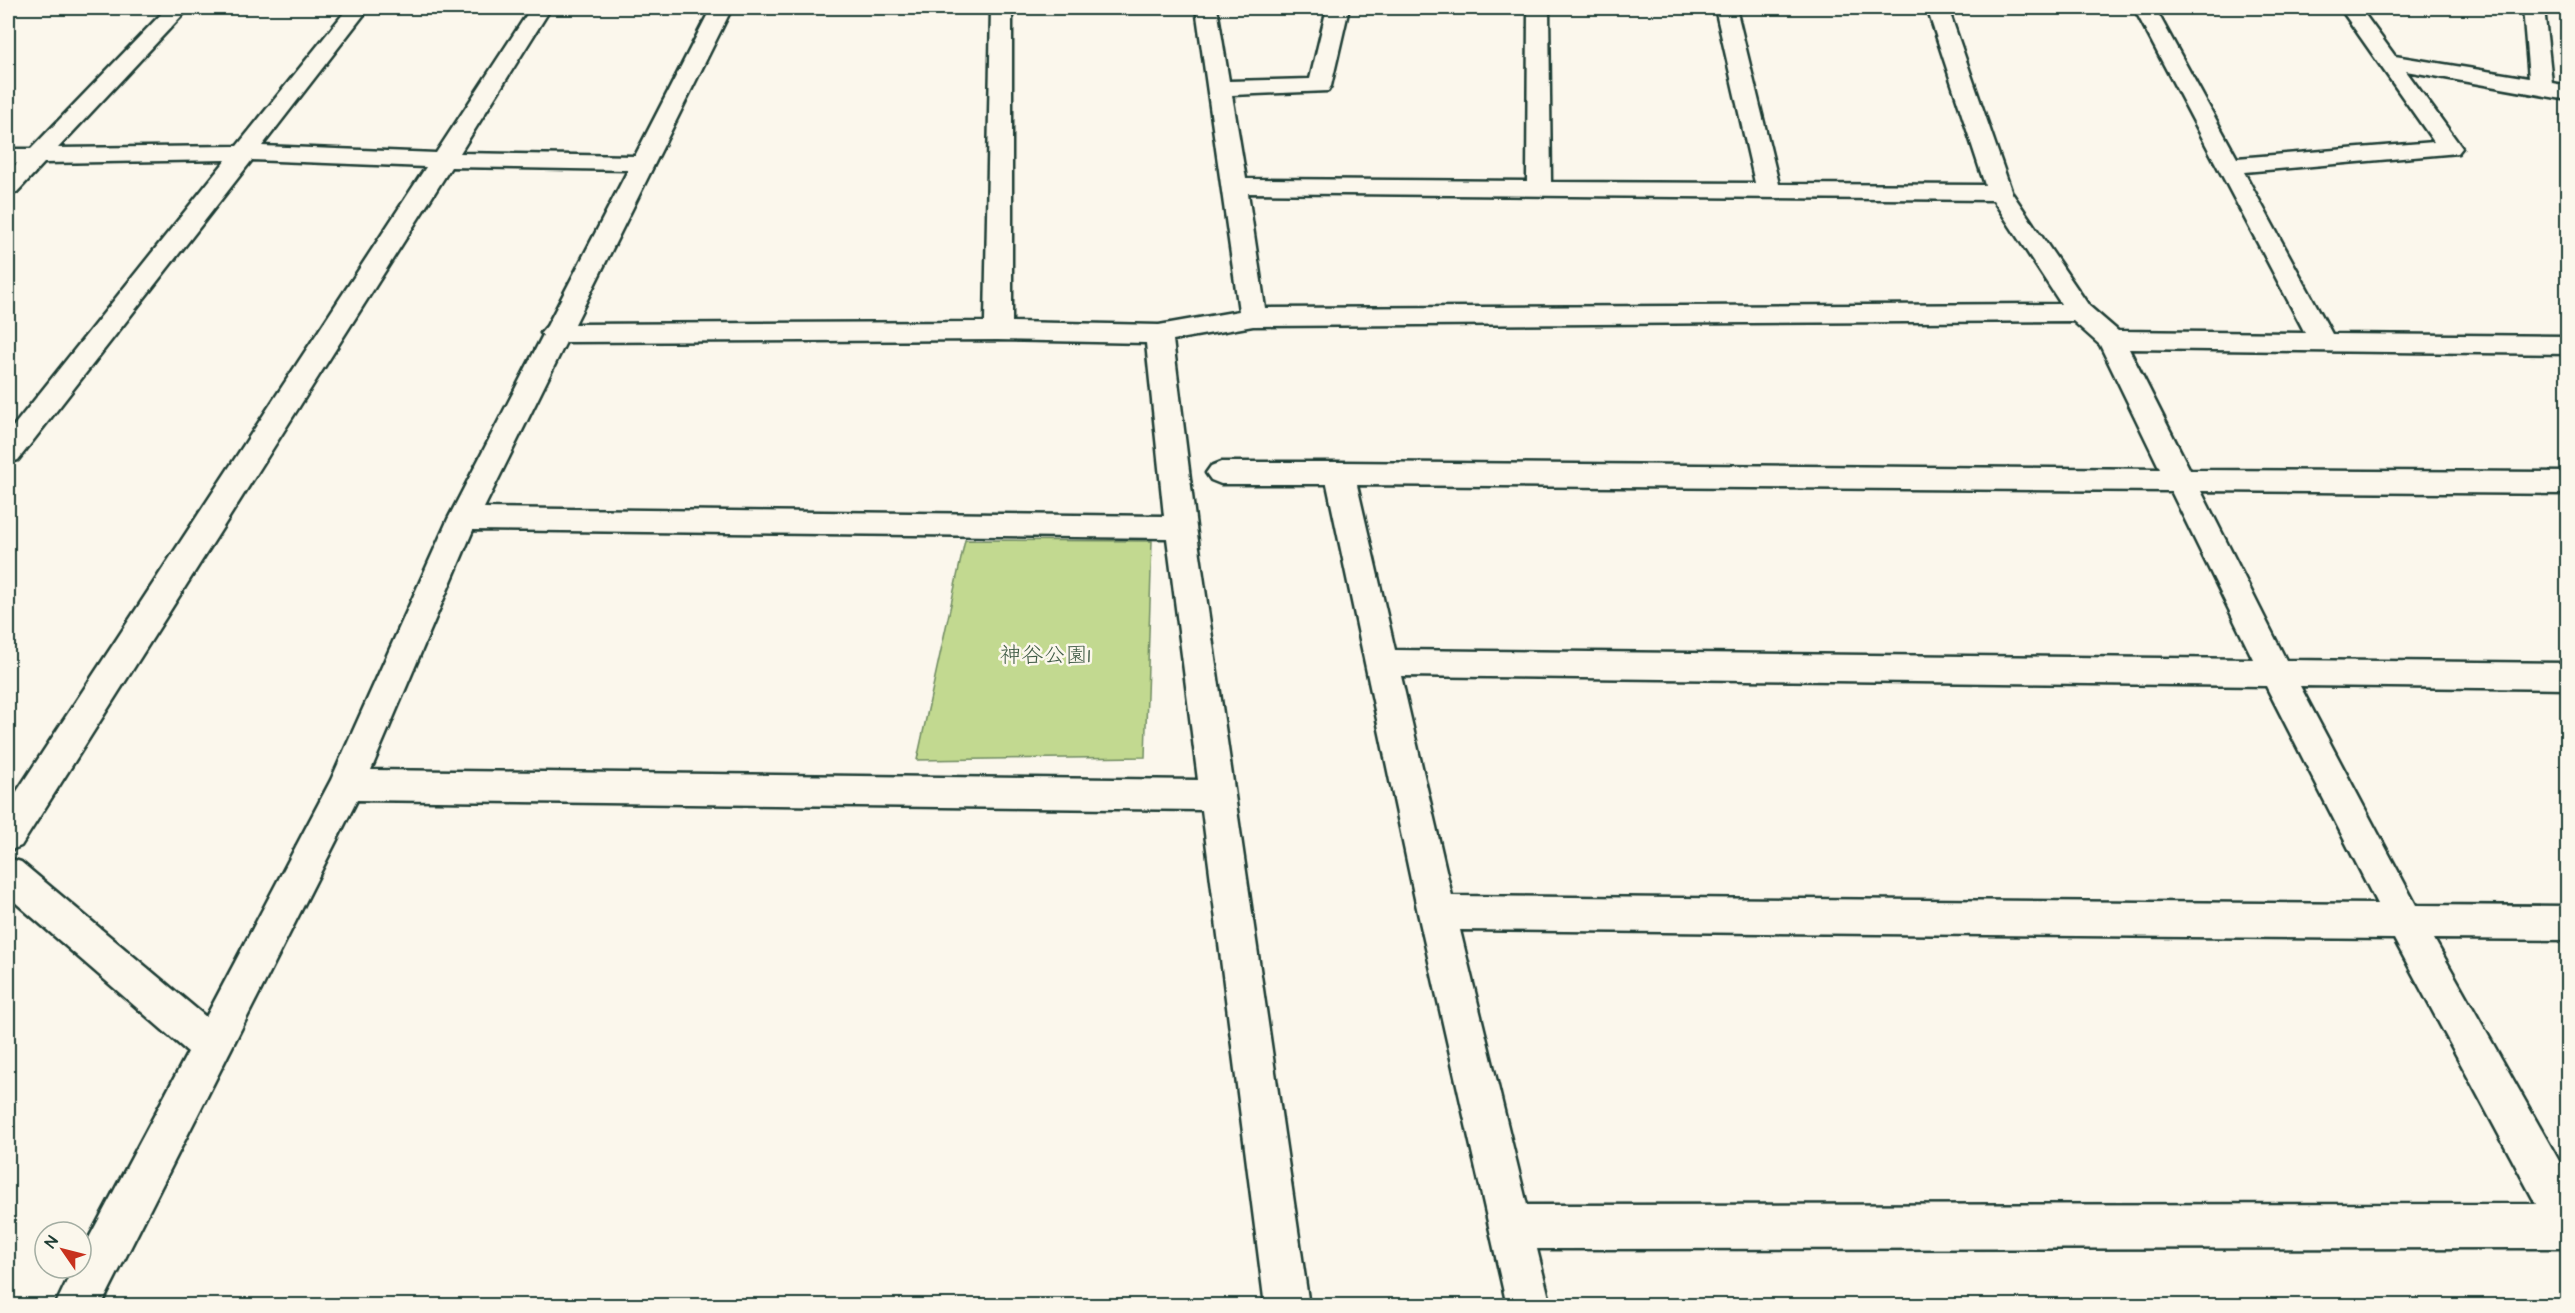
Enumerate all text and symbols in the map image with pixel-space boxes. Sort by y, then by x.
park label: 神谷公園1 [1000,640,1091,671]
north arrow [33,1220,93,1280]
text: N [40,1232,63,1252]

